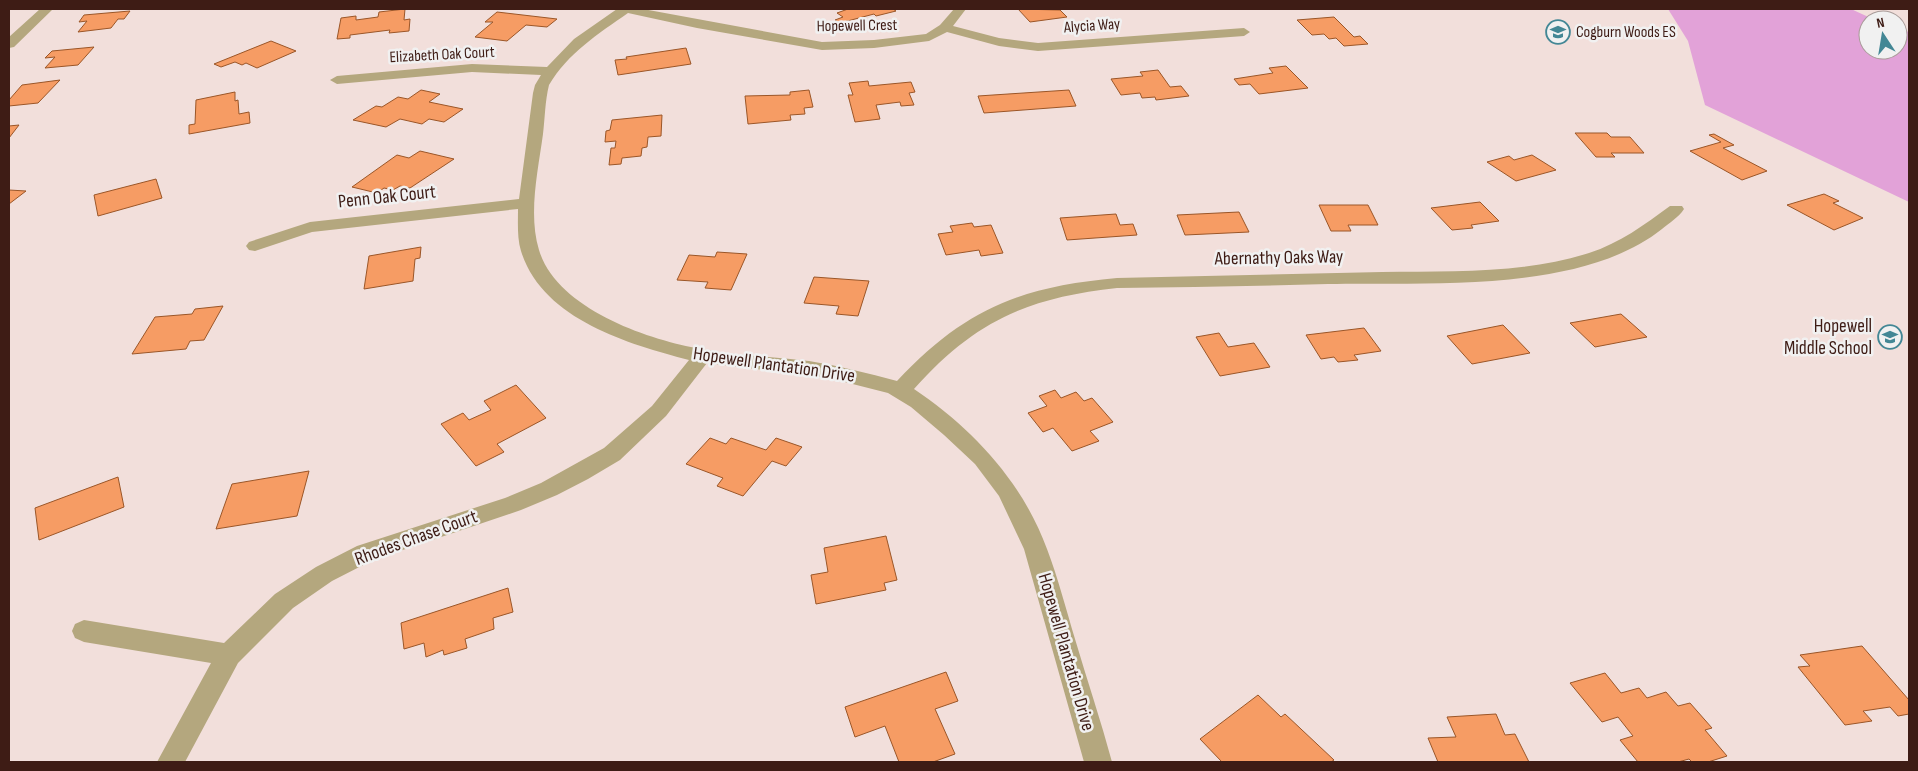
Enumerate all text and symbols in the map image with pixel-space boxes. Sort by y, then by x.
north arrow [1858,10,1908,60]
text: N [1875,14,1886,32]
street label: Alycia Way [1062,15,1121,38]
street label: Hopewell Crest [816,16,898,36]
school or university icon: Cogburn Woods ES [1545,19,1571,45]
place label: Cogburn Woods ES [1576,23,1676,42]
street label: Elizabeth Oak Court [389,43,495,67]
street label: Penn Oak Court [337,180,437,214]
street label: Abernathy Oaks Way [1213,245,1344,271]
place label: Hopewell Middle School [1784,315,1872,360]
school or university icon: Hopewell Middle School [1877,324,1903,350]
street label: Hopewell Plantation Drive [692,342,856,388]
street label: Rhodes Chase Court [352,505,481,571]
street label: Hopewell Plantation Drive [1032,570,1100,734]

